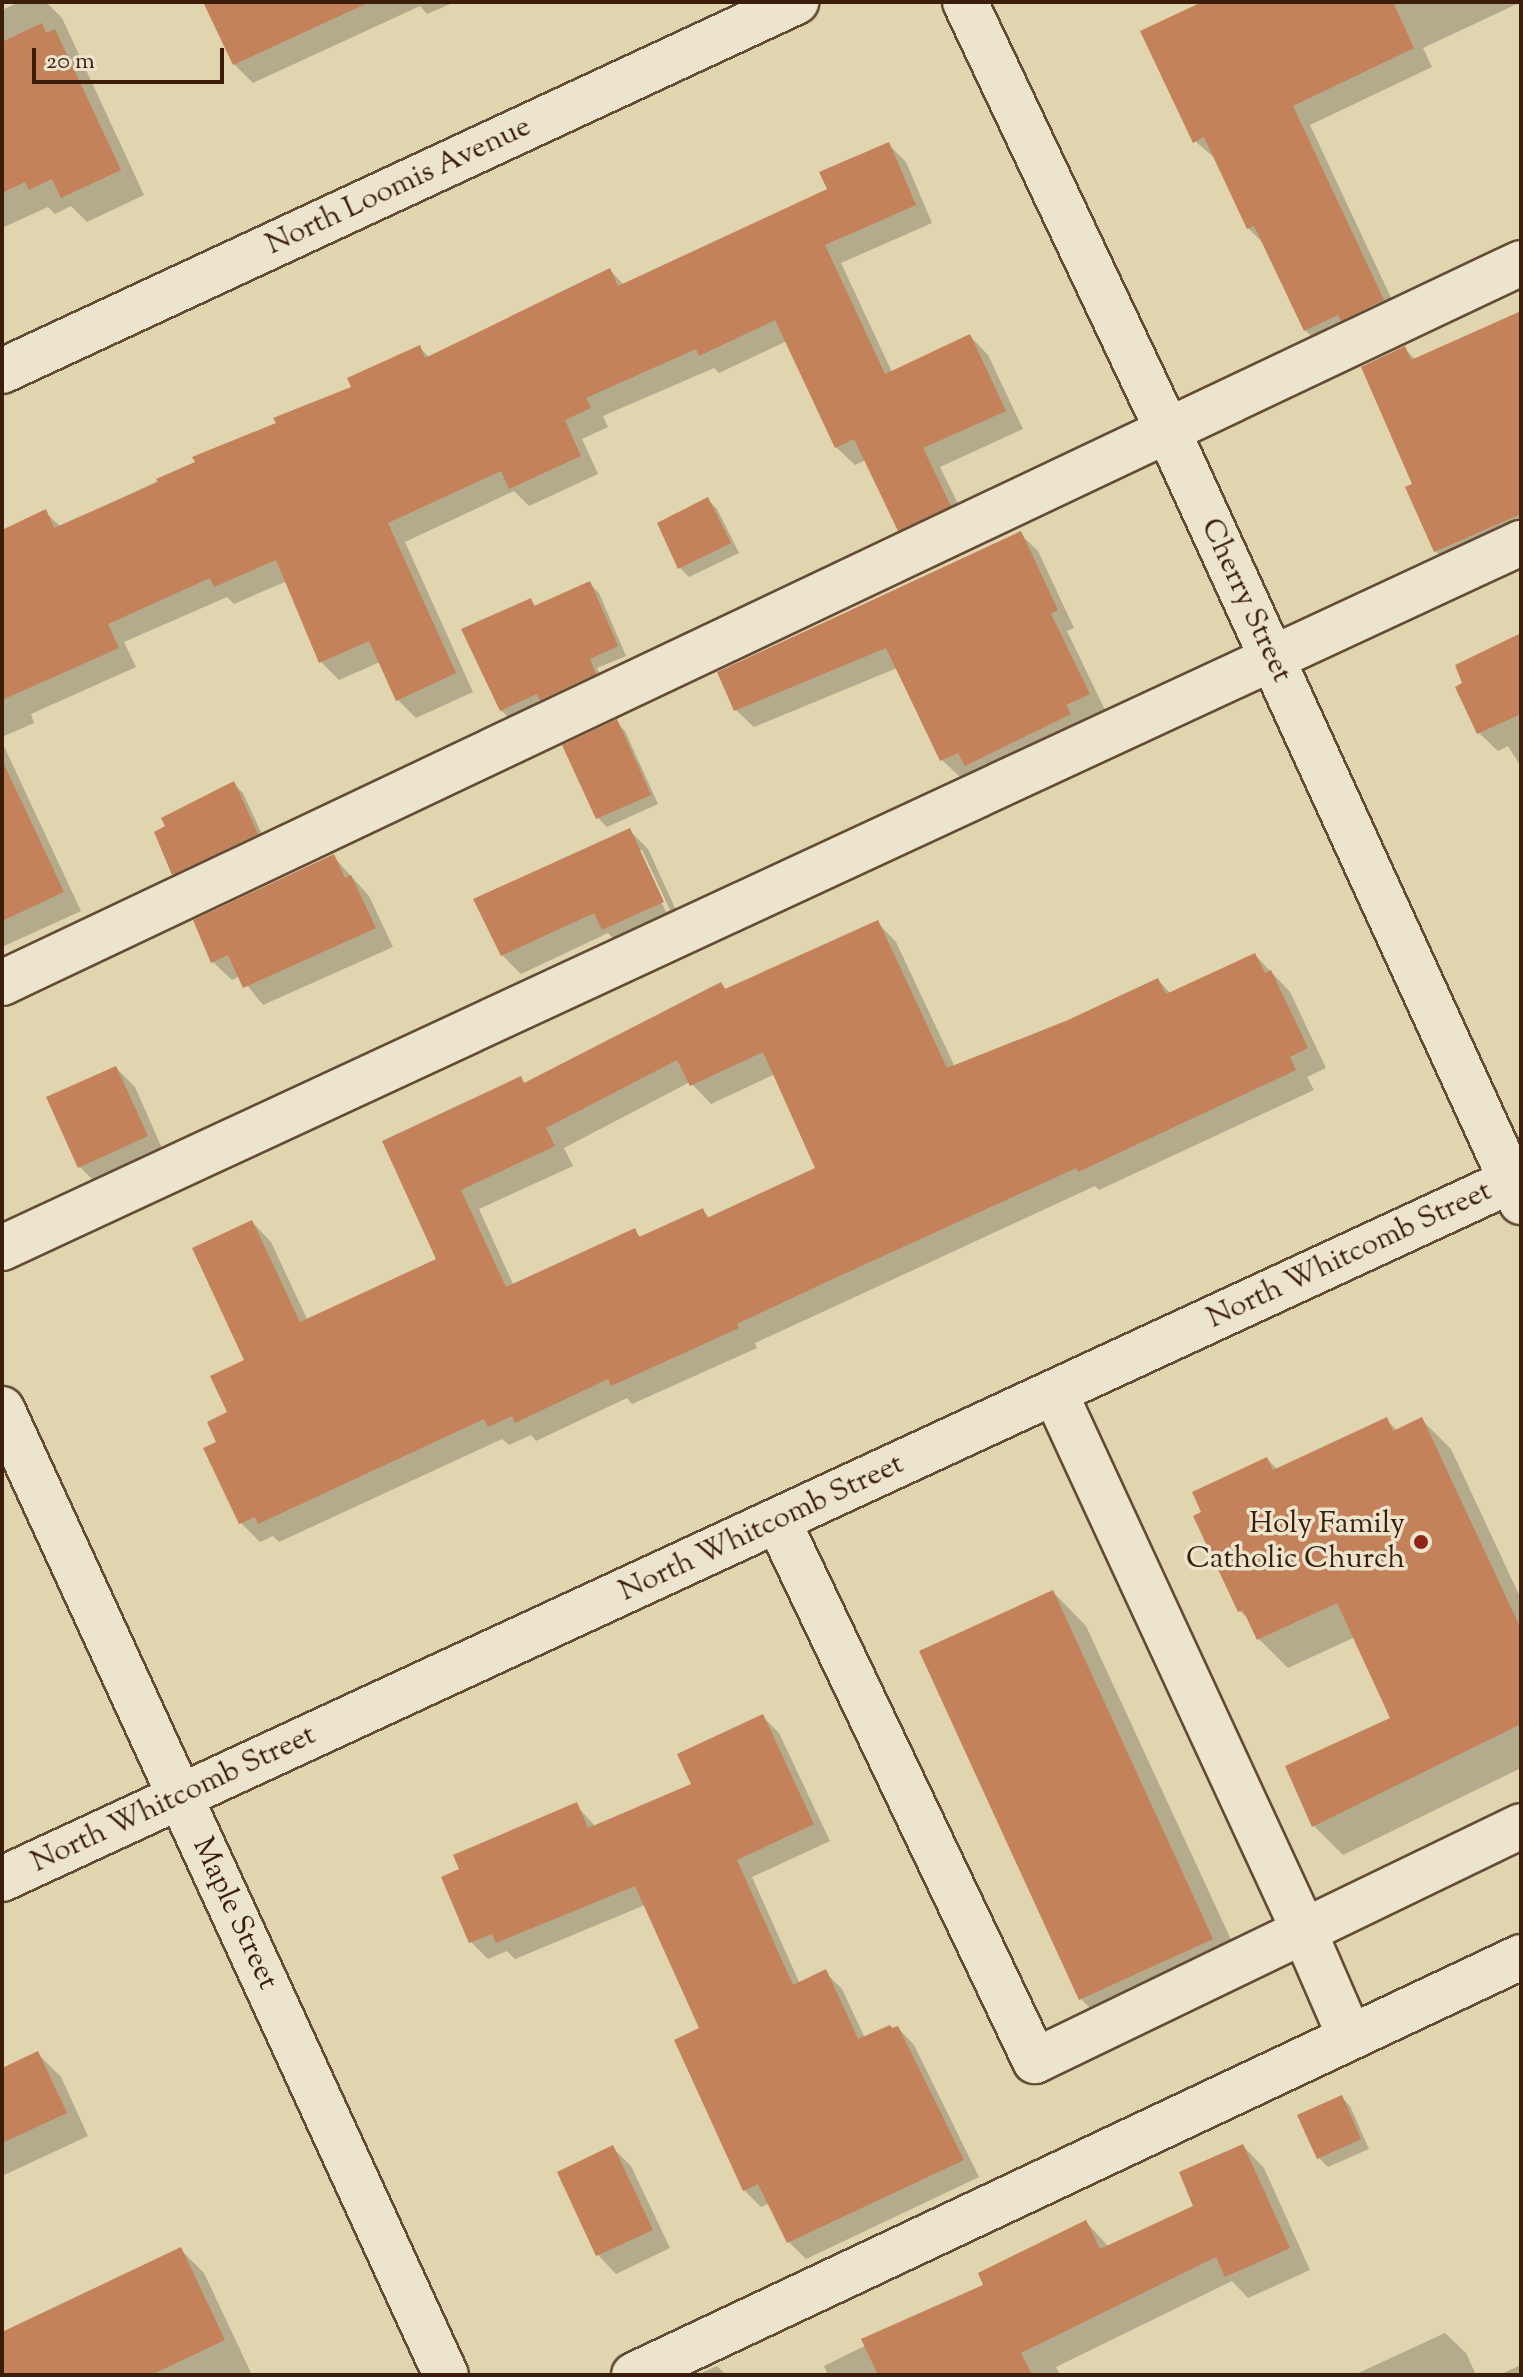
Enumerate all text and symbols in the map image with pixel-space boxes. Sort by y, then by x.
scale bar [36,32,228,82]
text: 20 m [46,45,95,79]
street label: North Loomis Avenue [261,110,537,264]
street label: Cherry Street [1191,513,1299,689]
street label: North Whitcomb Street [1202,1174,1498,1338]
street label: North Whitcomb Street [614,1447,910,1611]
place label: Holy Family Catholic Church [1186,1507,1405,1578]
marker: Holy Family Catholic Church [1412,1533,1430,1551]
street label: North Whitcomb Street [26,1718,322,1882]
street label: Maple Street [183,1832,285,1996]

